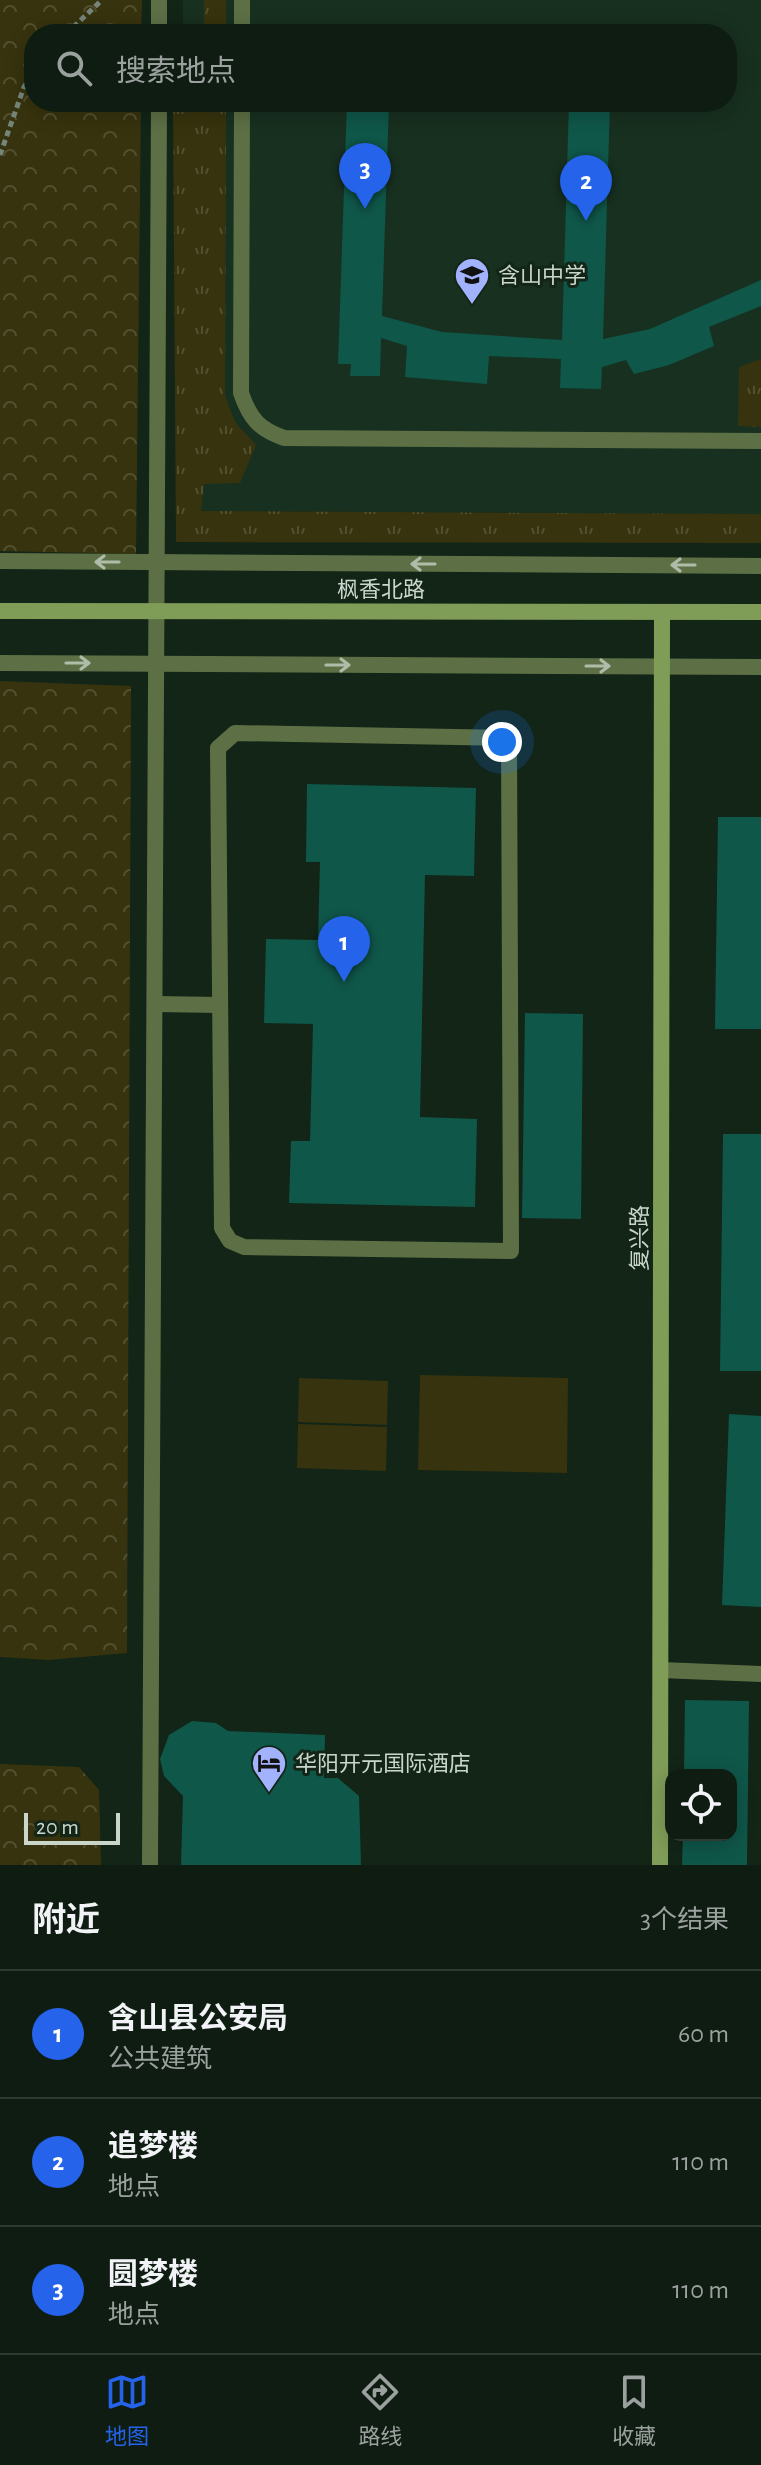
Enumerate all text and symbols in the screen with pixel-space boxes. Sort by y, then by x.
search box [24,24,737,112]
icon: search [52,46,96,90]
text: 搜索地点 [116,57,236,87]
pin: 3 [339,143,391,209]
pin: 2 [560,155,612,221]
school or university icon: 含山中学 [453,256,491,306]
place label: 含山中学 [498,264,586,287]
one-way arrow [94,554,121,570]
one-way arrow [410,556,437,572]
one-way arrow [670,557,697,573]
street label: 枫香北路 [337,578,425,601]
one-way arrow [64,655,91,671]
one-way arrow [324,657,351,672]
one-way arrow [584,658,611,674]
your location [482,722,522,762]
pin: 1 [318,916,370,982]
street label: 复兴路 [628,1205,651,1271]
hotel icon: 华阳开元国际酒店 [250,1744,288,1794]
place label: 华阳开元国际酒店 [295,1752,471,1775]
map controls [665,1769,737,1841]
button: locate [665,1769,737,1841]
scale bar [24,1809,120,1845]
text: 20 m [36,1816,79,1838]
text: 附近 [32,1904,100,1938]
text: 3个结果 [640,1907,729,1933]
text: 含山县公安局 [108,2004,288,2034]
text: 1 [53,2021,63,2047]
text: 60 m [678,2021,729,2047]
text: 公共建筑 [108,2046,212,2072]
text: 追梦楼 [108,2132,198,2162]
text: 2 [52,2149,64,2175]
text: 110 m [672,2149,729,2175]
text: 地点 [108,2174,160,2200]
text: 圆梦楼 [108,2260,198,2290]
text: 3 [52,2277,64,2303]
text: 110 m [672,2277,729,2303]
text: 地点 [108,2302,160,2328]
tab: 地图 [105,2370,149,2450]
tab: 路线 [358,2370,402,2450]
tab: 收藏 [612,2370,656,2450]

